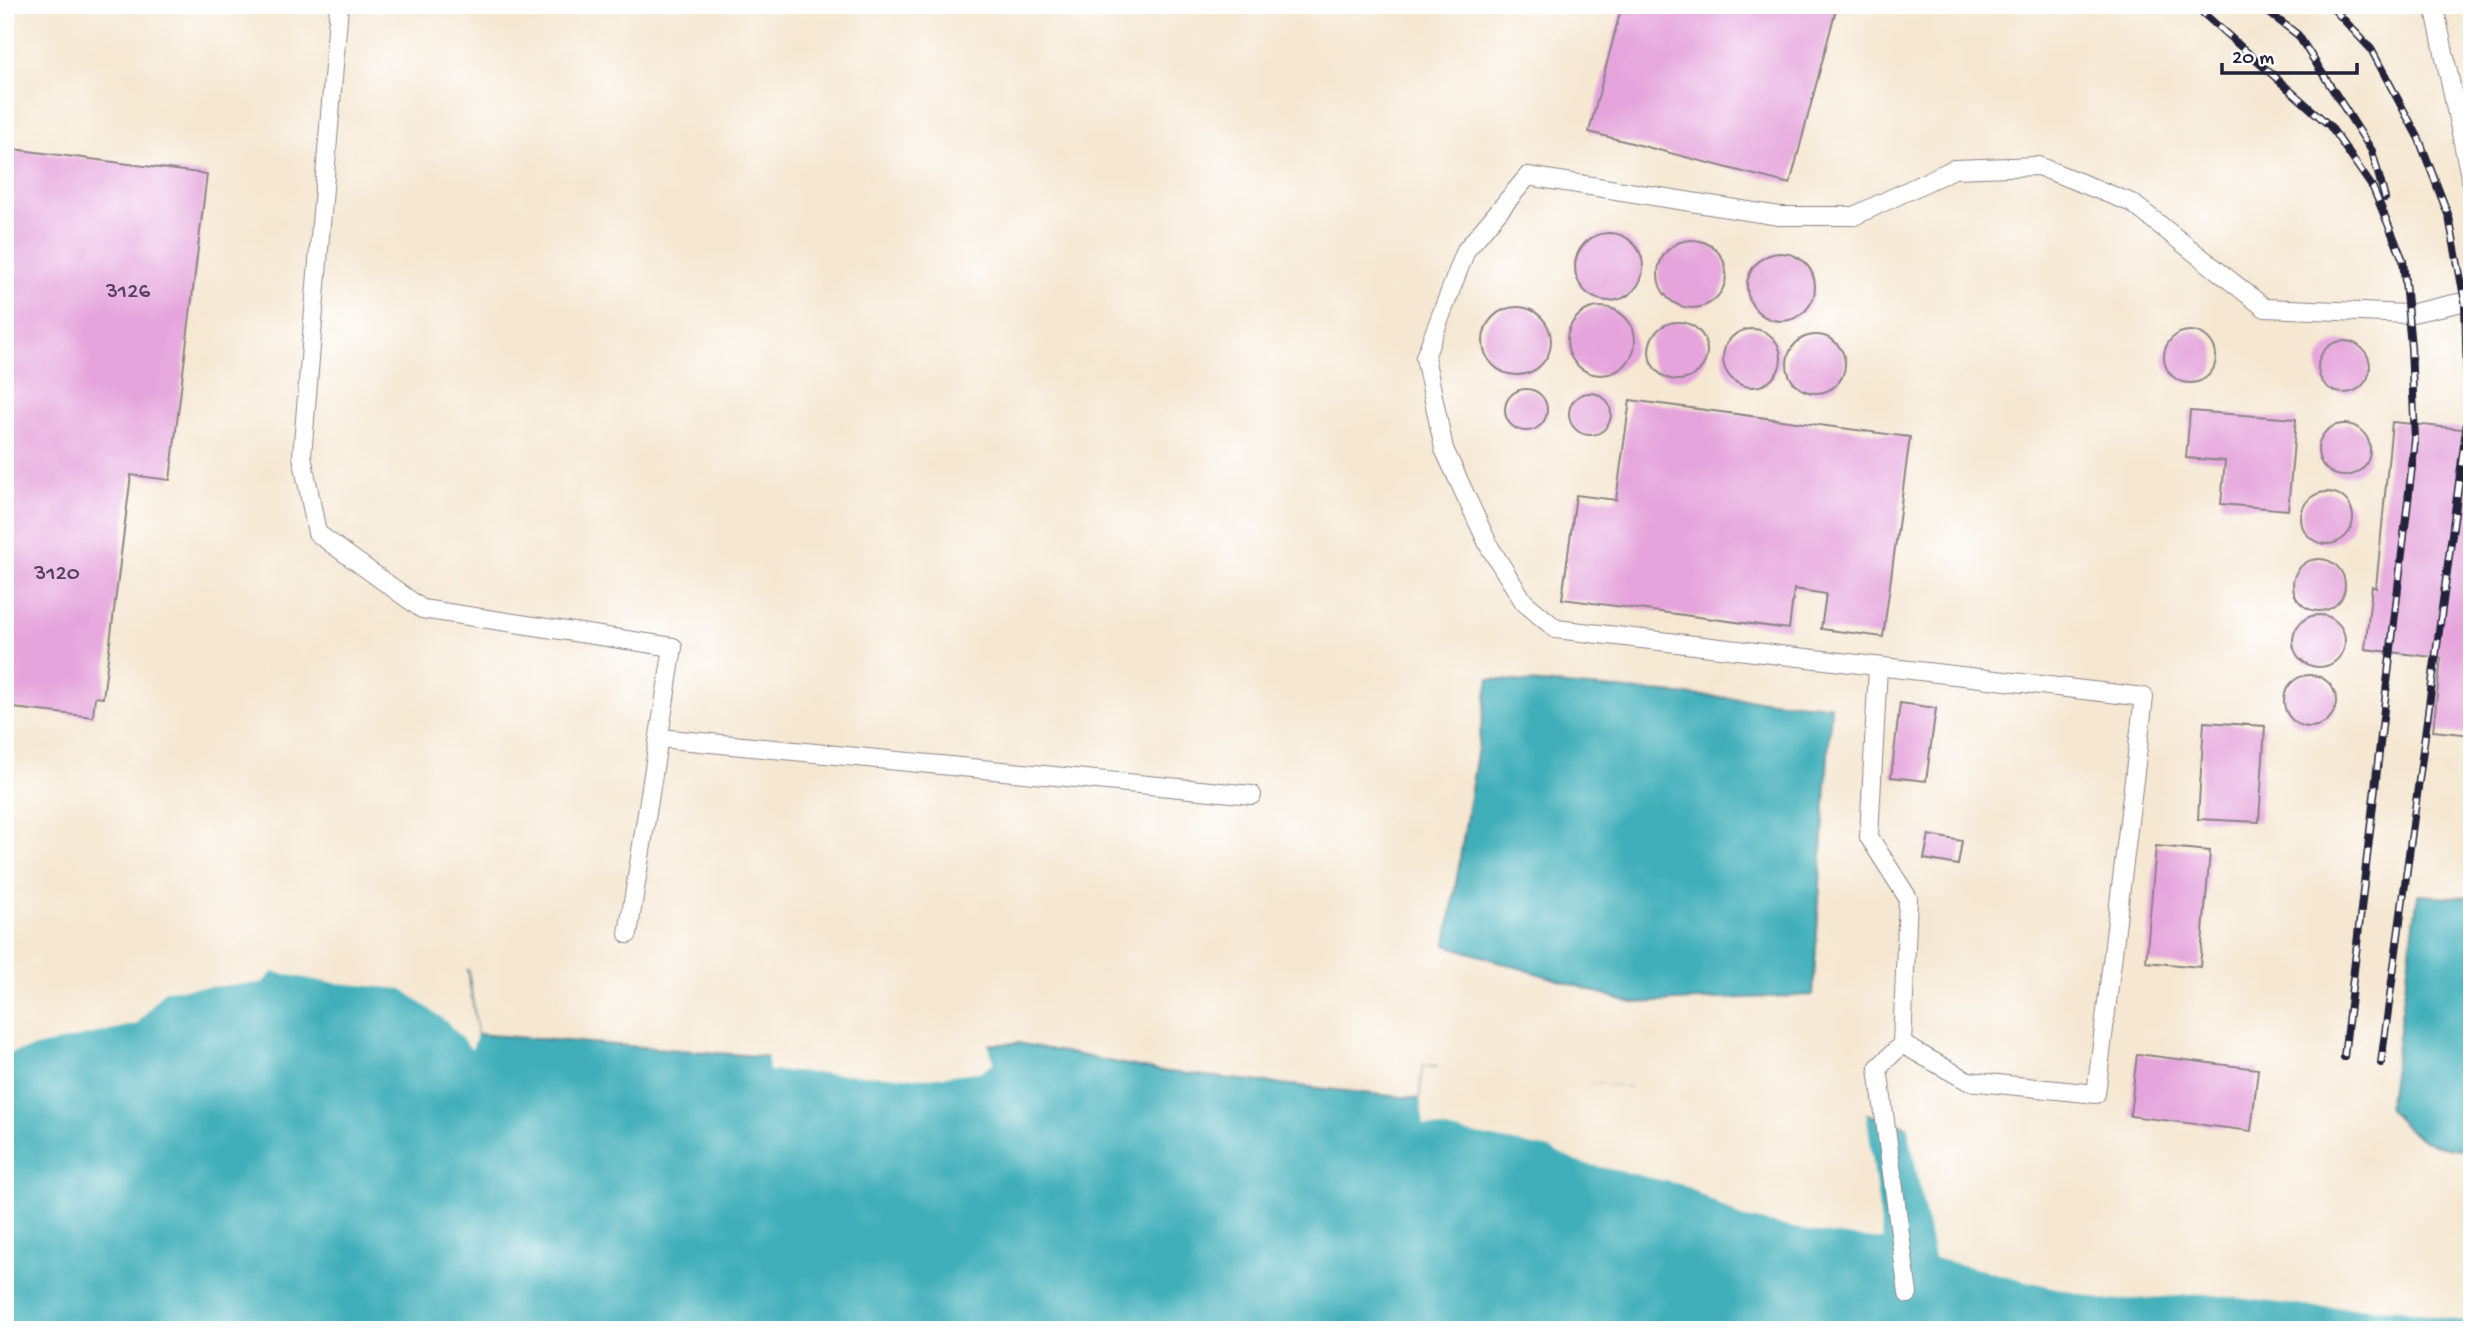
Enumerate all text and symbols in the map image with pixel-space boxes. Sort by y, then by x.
scale bar [2222,32,2356,76]
text: 20 m [2232,47,2274,72]
house number: 3126 [105,279,150,306]
house number: 3120 [33,561,80,588]

